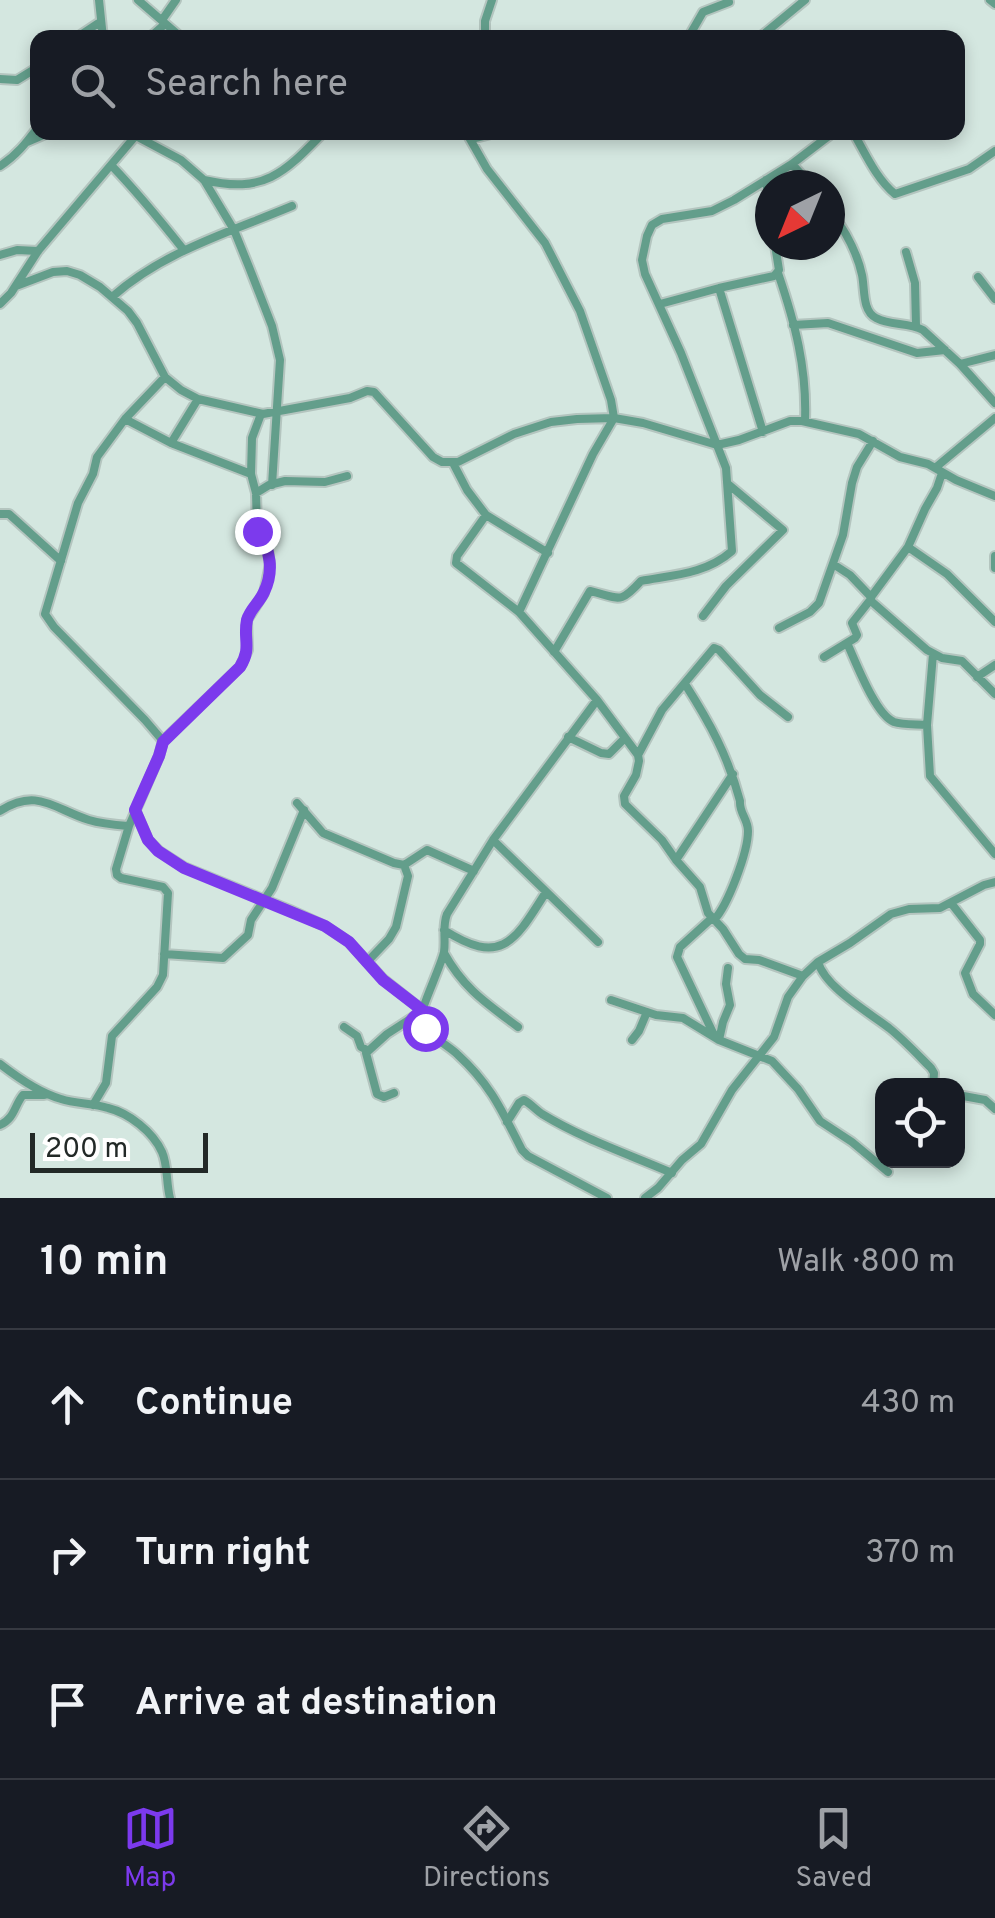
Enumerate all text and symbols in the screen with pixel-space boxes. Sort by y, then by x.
search box [30,30,965,140]
icon: search [65,58,120,113]
text: Search here [145,61,348,110]
north arrow [755,170,845,260]
route end [235,509,281,555]
route start [403,1006,449,1052]
map controls [875,1078,965,1168]
button: locate [875,1078,965,1168]
scale bar [30,1128,208,1172]
text: 200 m [45,1132,128,1168]
text: 10 min [40,1237,168,1290]
text: Walk · 800 m [777,1243,955,1283]
icon: ahead [40,1377,95,1432]
text: Continue [135,1380,293,1429]
text: 430 m [861,1384,955,1424]
icon: right [40,1527,95,1582]
text: Turn right [135,1530,310,1579]
text: 370 m [865,1534,955,1574]
icon: arrive [40,1677,95,1732]
text: Arrive at destination [135,1680,498,1729]
tab: Map [123,1801,178,1897]
tab: Directions [423,1801,550,1897]
tab: Saved [795,1801,872,1897]

